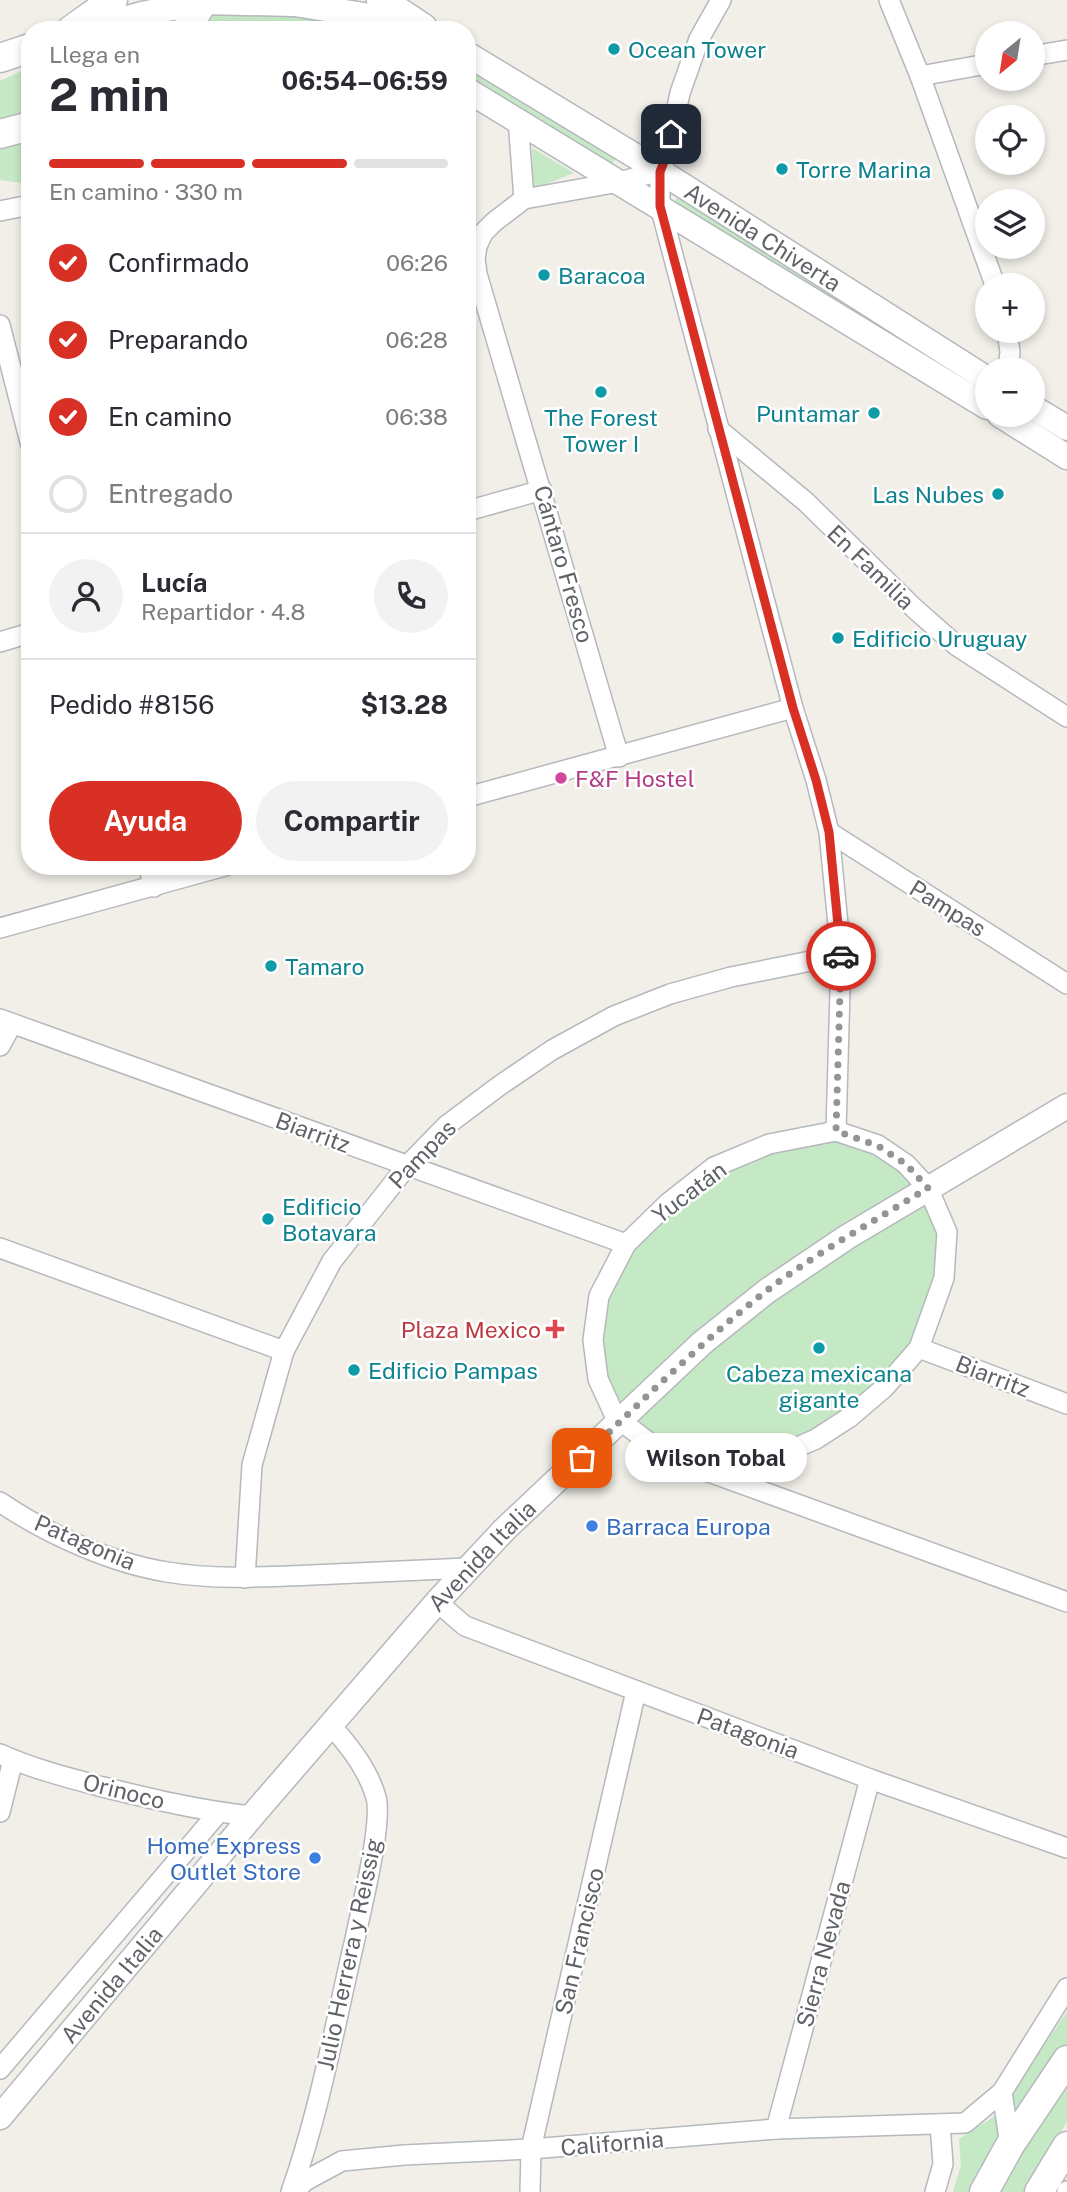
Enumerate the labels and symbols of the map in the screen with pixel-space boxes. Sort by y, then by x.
north arrow [975,21,1045,91]
place label: Ocean Tower [628,36,766,63]
marker: Ocean Tower [606,41,622,57]
pin [641,104,701,164]
place label: Torre Marina [796,156,931,183]
marker: Torre Marina [774,161,790,177]
street label: Avenida Chiverta [680,177,846,296]
place label: Baracoa [558,262,645,289]
marker: Baracoa [536,267,552,283]
marker: The Forest Tower I [593,384,609,400]
place label: Puntamar [756,400,860,427]
place label: The Forest Tower I [544,404,658,457]
marker: Puntamar [866,405,882,421]
place label: Las Nubes [872,481,984,508]
street label: Cántaro Fresco [529,482,599,646]
marker: Las Nubes [990,486,1006,502]
street label: En Familia [822,519,920,615]
place label: Edificio Uruguay [852,625,1027,652]
marker: Edificio Uruguay [830,630,846,646]
place label: F&F Hostel [575,765,695,792]
marker: F&F Hostel [553,770,569,786]
street label: Pampas [905,874,991,942]
courier [806,921,876,991]
place label: Tamaro [285,953,364,980]
marker: Tamaro [263,958,279,974]
street label: Biarritz [272,1106,354,1158]
street label: Pampas [383,1114,461,1194]
street label: Yucatán [647,1155,731,1229]
place label: Edificio Botavara [282,1193,377,1246]
marker: Edificio Botavara [260,1211,276,1227]
place label: Plaza Mexico [401,1316,541,1343]
marker: Plaza Mexico [547,1321,563,1337]
marker: Cabeza mexicana gigante [811,1340,827,1356]
street label: Biarritz [952,1350,1034,1402]
place label: Edificio Pampas [368,1357,538,1384]
place label: Cabeza mexicana gigante [726,1360,912,1413]
marker: Edificio Pampas [346,1362,362,1378]
pin [552,1428,612,1488]
callout: Wilson Tobal [624,1434,806,1482]
street label: Avenida Italia [422,1494,541,1617]
street label: Patagonia [31,1509,139,1575]
place label: Barraca Europa [606,1513,771,1540]
marker: Barraca Europa [584,1518,600,1534]
street label: Patagonia [693,1702,803,1764]
street label: Orinoco [80,1768,168,1814]
place label: Home Express Outlet Store [146,1832,301,1885]
street label: Julio Herrera y Reissig [311,1836,387,2072]
marker: Home Express Outlet Store [307,1850,323,1866]
street label: San Francisco [549,1865,609,2017]
street label: Sierra Nevada [790,1878,856,2030]
street label: Avenida Italia [55,1921,168,2048]
street label: California [559,2125,665,2161]

